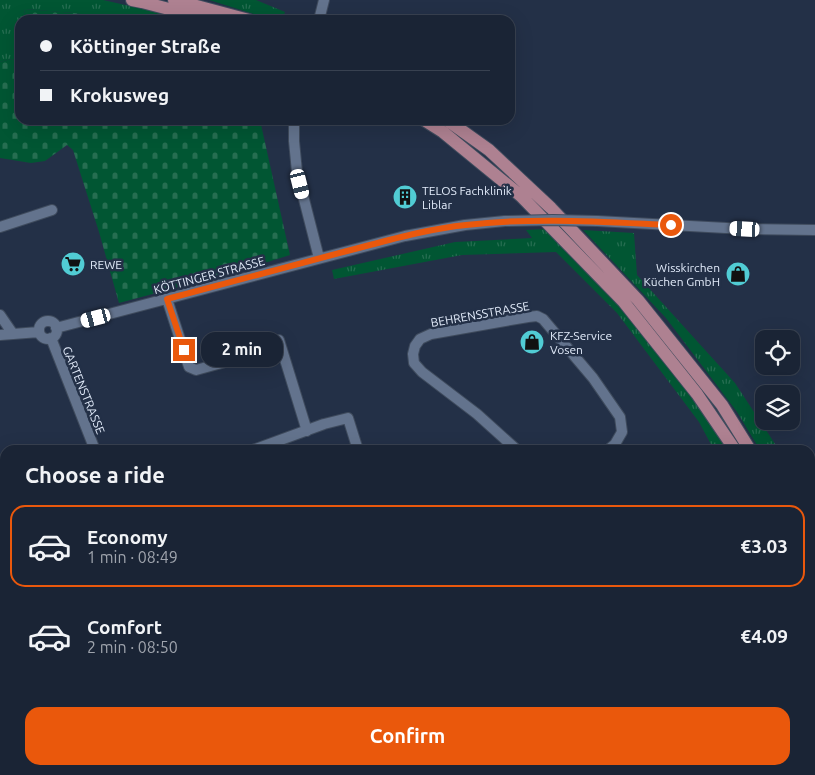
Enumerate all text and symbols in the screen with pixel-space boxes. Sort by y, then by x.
text: Köttinger Straße [70,35,221,57]
text: Krokusweg [70,84,169,106]
car [289,168,310,200]
building icon: TELOS Fachklinik Liblar [392,184,418,210]
place label: TELOS Fachklinik Liblar [422,184,512,211]
route start [660,214,682,236]
car [729,221,760,237]
supermarket icon: REWE [60,251,86,277]
street label: KÖTTINGER STRASSE [152,254,266,296]
place label: REWE [90,258,122,271]
place label: Wisskirchen Küchen GmbH [644,261,720,288]
shop icon: Wisskirchen Küchen GmbH [725,261,751,287]
street label: BEHRENSSTRASSE [430,299,531,329]
car [79,307,112,329]
shop icon: KFZ-Service Vosen [519,329,545,355]
place label: KFZ-Service Vosen [550,329,612,356]
map controls [755,330,800,430]
button: locate [755,330,800,375]
callout: 2 min [202,332,284,368]
route end [173,339,195,361]
text: 2 min [222,340,262,358]
street label: GARTENSTRASSE [61,344,108,436]
button: layers [755,385,800,430]
text: Choose a ride [25,462,165,487]
icon: car [27,524,72,569]
text: Economy [87,526,168,548]
text: €3.03 [740,535,788,557]
text: 1 min · 08:49 [87,548,178,566]
icon: car [27,614,72,659]
text: Comfort [87,616,162,638]
text: €4.09 [740,625,788,647]
text: 2 min · 08:50 [87,638,178,656]
button: Confirm [25,707,790,765]

